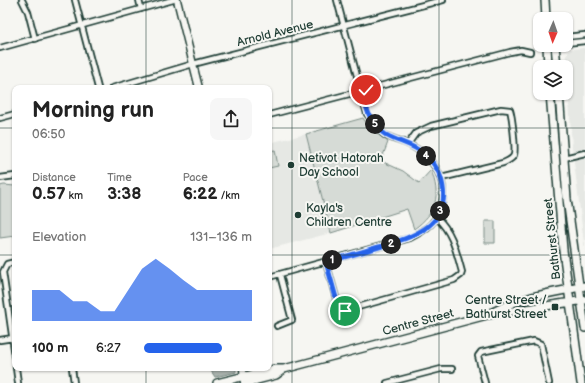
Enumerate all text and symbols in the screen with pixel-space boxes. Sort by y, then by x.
north arrow [533,12,573,52]
map controls [533,12,573,100]
street label: Arnold Avenue [235,17,315,50]
button: layers [533,60,573,100]
pin [349,73,383,107]
icon: check [355,79,377,101]
text: Morning run [32,97,154,124]
button: share [210,98,252,140]
pin: 5 [365,114,385,134]
text: 5 [372,117,378,130]
text: 06:50 [32,126,65,142]
pin: 4 [416,146,436,166]
text: 4 [423,149,429,162]
place label: Netivot Hatorah Day School [299,151,384,180]
marker: Netivot Hatorah Day School [286,160,296,170]
text: Distance [32,171,76,184]
text: Time [107,171,132,184]
text: Pace [183,171,208,184]
text: 0.57 [32,184,66,204]
text: 3:38 [107,184,141,204]
text: 6:22 [183,184,217,204]
text: km [66,189,83,202]
text: /km [217,189,240,202]
street label: Bathurst Street [541,197,564,280]
place label: Kayla's Children Centre [306,201,392,230]
pin: 3 [430,201,450,221]
text: 3 [437,204,443,217]
marker: Kayla's Children Centre [293,210,303,220]
text: Elevation [32,229,86,245]
text: 131–136 m [190,229,252,245]
pin: 2 [381,234,401,254]
text: 2 [388,237,394,250]
pin: 1 [322,250,342,270]
text: 1 [330,253,334,266]
place label: Centre Street / Bathurst Street [465,293,547,322]
pin [328,294,362,328]
icon: arrive [334,300,356,322]
marker: Centre Street / Bathurst Street [550,302,560,312]
street label: Centre Street [381,306,456,339]
text: 100 m [32,340,68,356]
text: 6:27 [96,340,121,356]

